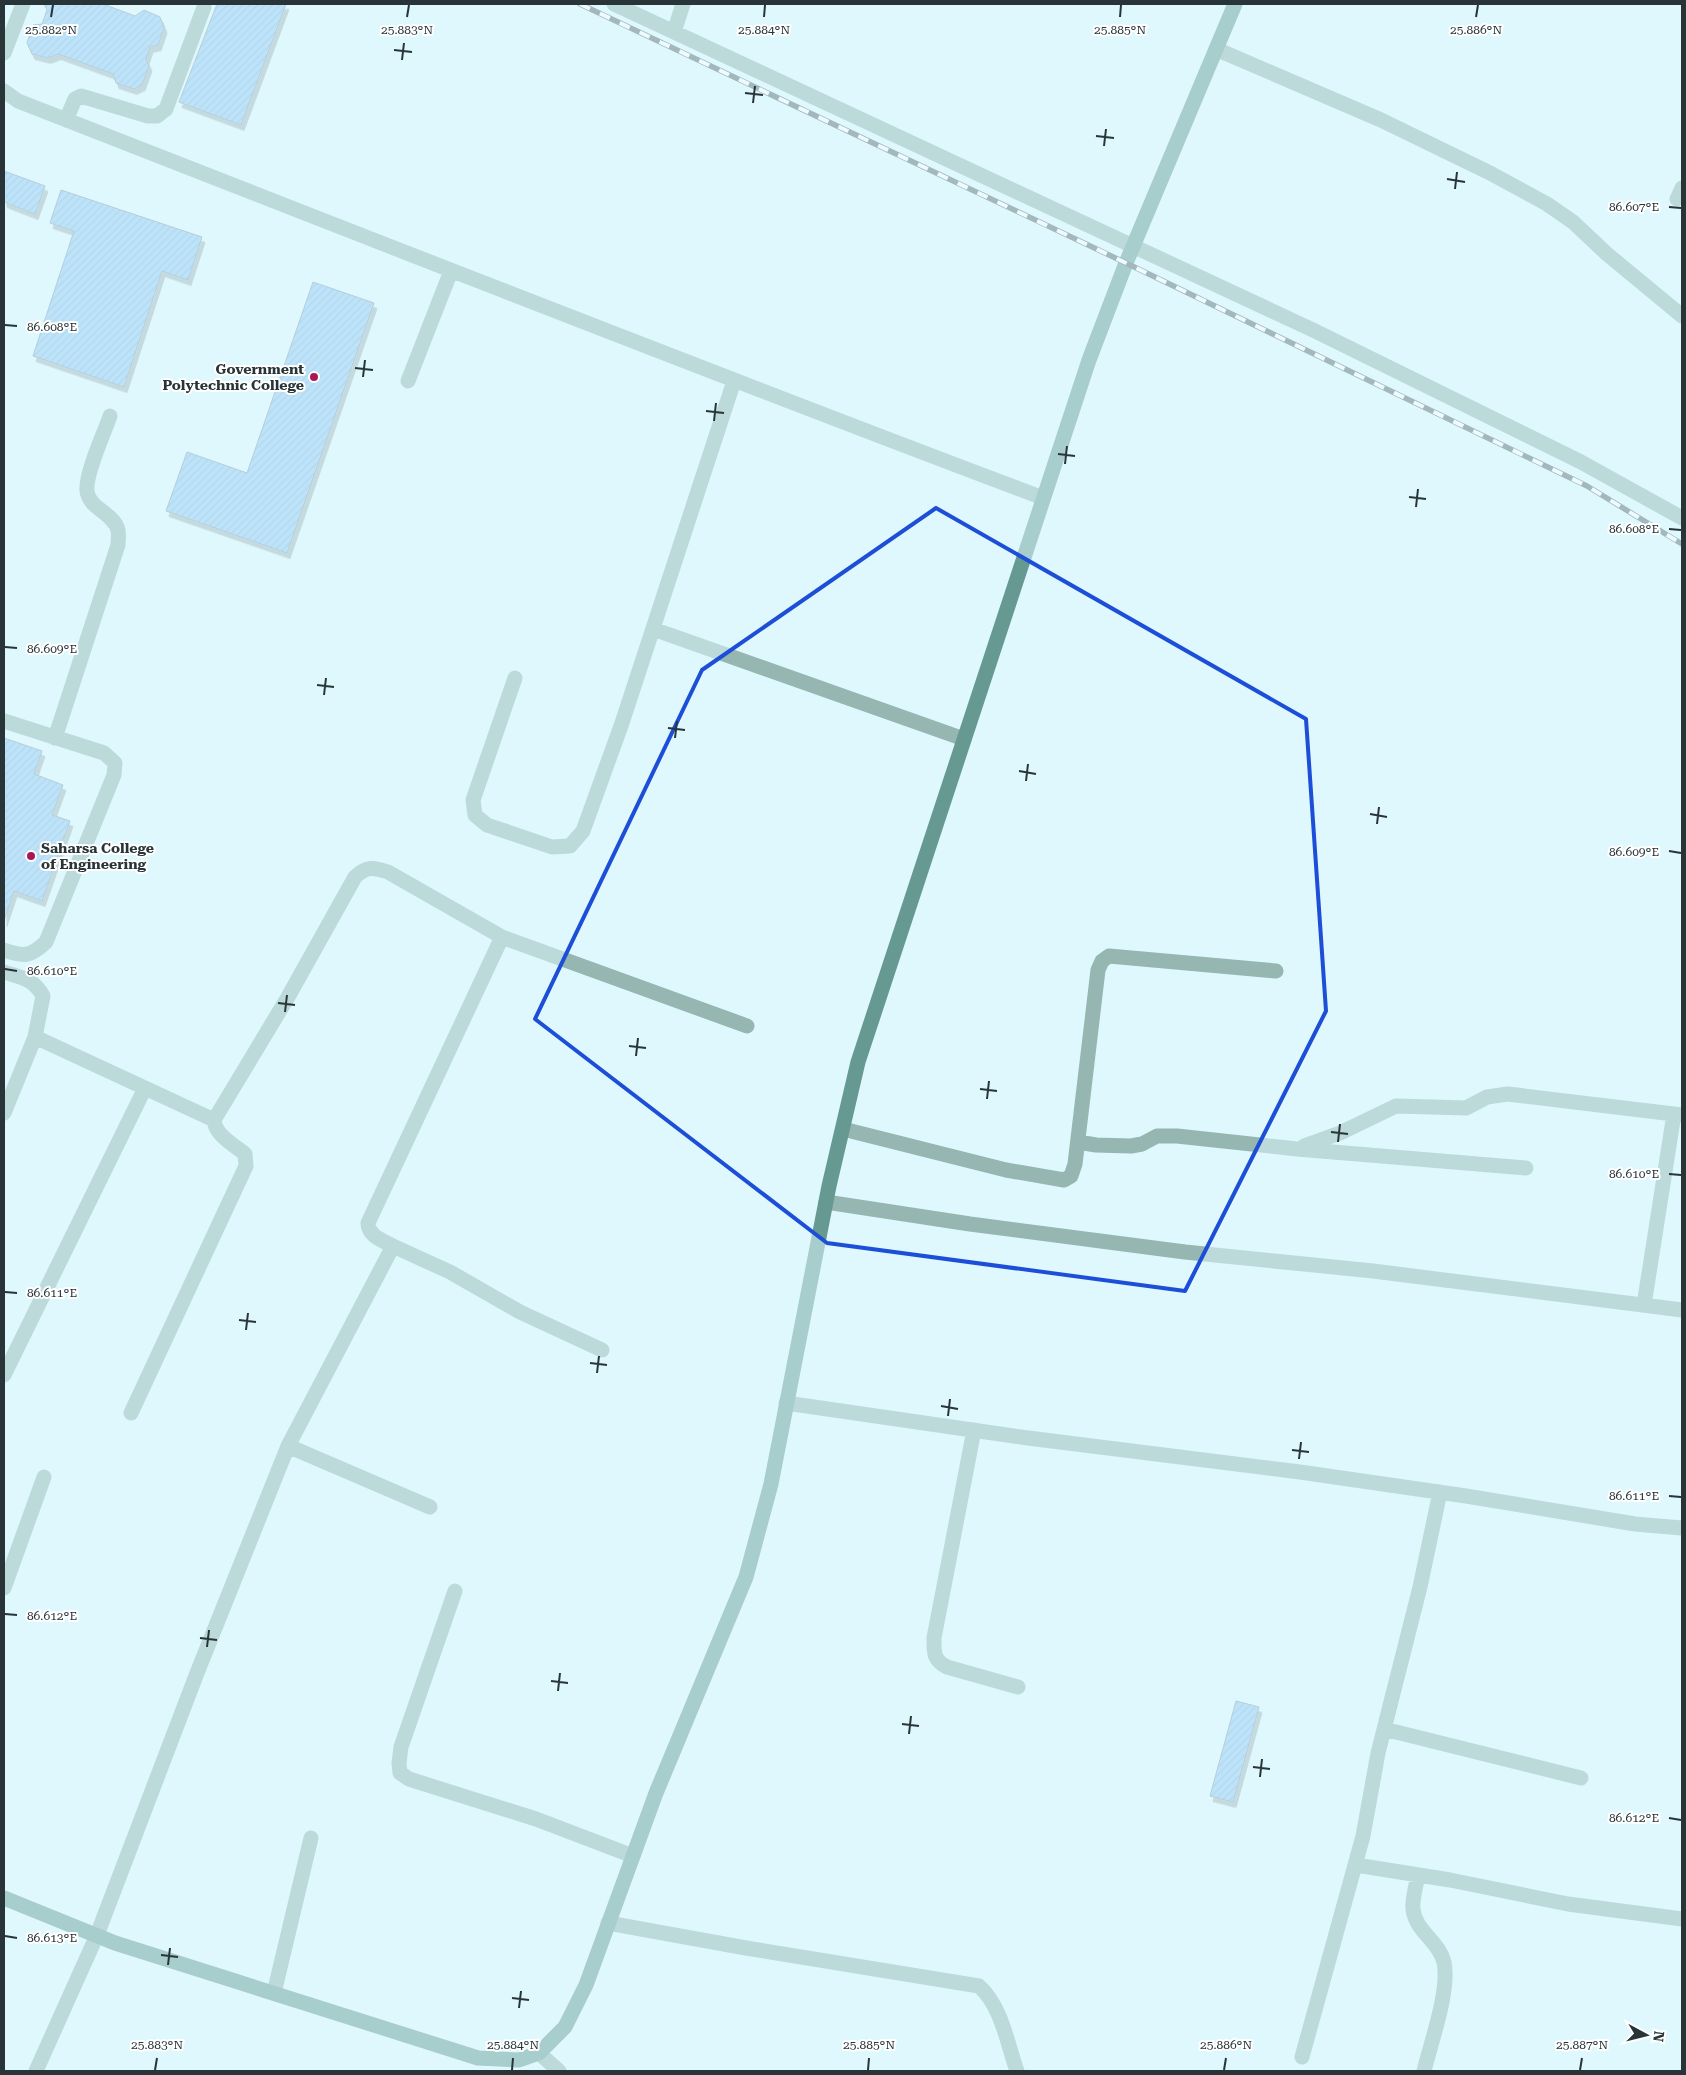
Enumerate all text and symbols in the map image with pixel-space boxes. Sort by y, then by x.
text: 25.882°N [25,23,77,37]
text: 25.883°N [381,23,433,37]
text: 25.884°N [738,23,790,37]
text: 25.885°N [1094,23,1146,37]
text: 25.886°N [1450,23,1502,37]
text: 86.607°E [1609,200,1659,214]
text: 86.608°E [27,320,77,334]
place label: Government Polytechnic College [162,361,304,393]
marker: Government Polytechnic College [308,371,320,383]
text: 86.608°E [1609,522,1659,536]
text: 86.609°E [27,642,77,656]
place label: Saharsa College of Engineering [41,840,154,872]
text: 86.609°E [1609,845,1659,859]
marker: Saharsa College of Engineering [25,850,37,862]
text: 86.610°E [27,964,77,978]
text: 86.610°E [1609,1167,1659,1181]
text: 86.611°E [27,1286,77,1300]
text: 86.611°E [1609,1489,1659,1503]
text: 86.612°E [27,1609,77,1623]
text: 86.612°E [1609,1811,1659,1825]
text: 86.613°E [27,1931,77,1945]
north arrow [1621,2010,1671,2060]
text: N [1650,2030,1668,2043]
text: 25.883°N [131,2038,183,2052]
text: 25.884°N [487,2038,539,2052]
text: 25.885°N [843,2038,895,2052]
text: 25.886°N [1200,2038,1252,2052]
text: 25.887°N [1556,2038,1608,2052]

